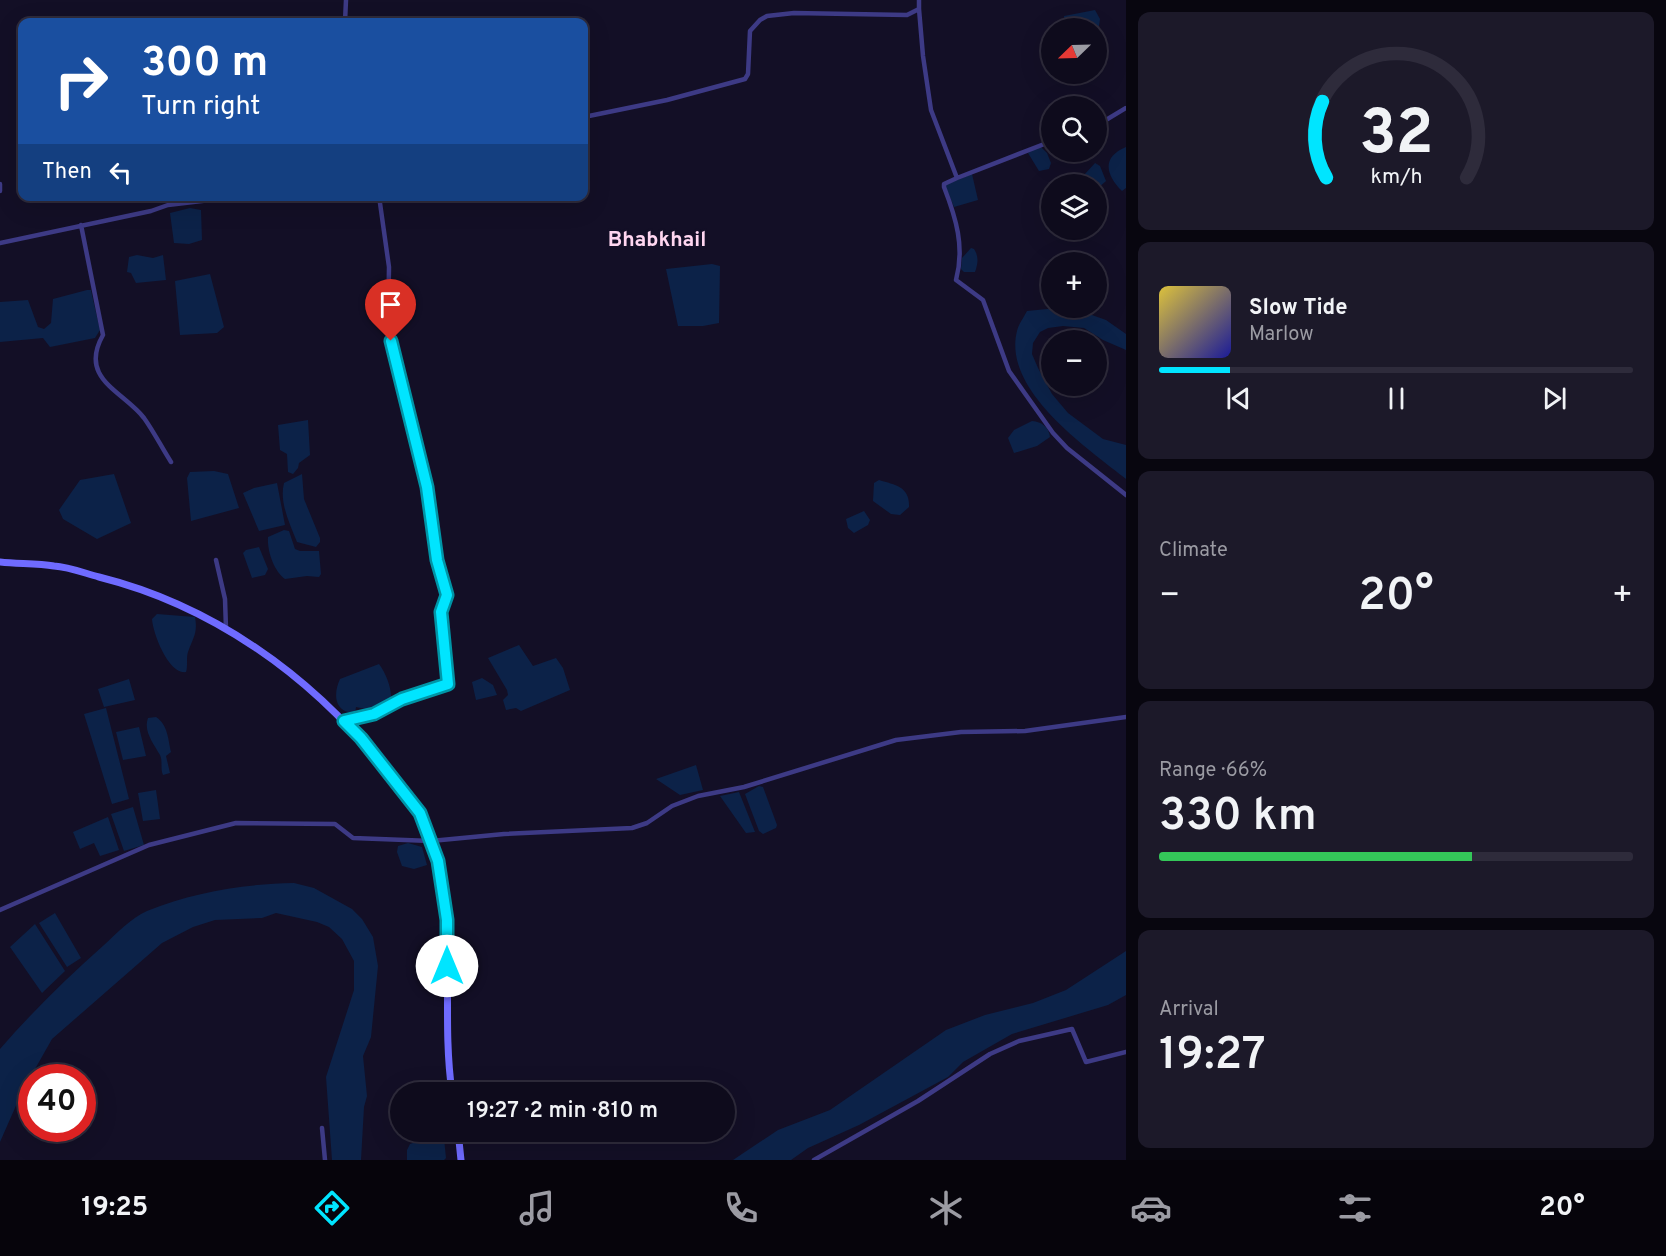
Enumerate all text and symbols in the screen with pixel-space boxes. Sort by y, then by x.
north arrow [1041,18,1107,84]
map controls [1041,18,1107,396]
text: 300 m [141,38,268,91]
icon: right [42,42,120,120]
text: Turn right [141,90,260,124]
button: search [1041,96,1107,162]
text: 32 [1359,97,1433,176]
icon: left [104,156,137,189]
text: Then [42,159,92,186]
text: km/h [1370,164,1422,191]
button: layers [1041,174,1107,240]
district label: Bhabkhail [608,227,706,254]
button: + [1041,252,1107,318]
pin [365,279,416,341]
icon: arrive [374,288,407,321]
text: Slow Tide [1249,295,1348,322]
text: Marlow [1249,322,1313,348]
button: − [1041,330,1107,396]
icon: previous [1222,382,1255,415]
icon: pause [1380,382,1413,415]
icon: next [1538,382,1571,415]
text: Climate [1159,538,1228,564]
text: 20° [1358,569,1434,626]
text: − [1159,576,1180,618]
text: + [1612,576,1633,618]
text: Range · 66% [1159,758,1267,784]
text: 330 km [1159,789,1317,846]
position arrow [415,934,479,998]
text: Arrival [1159,997,1219,1023]
text: 19:27 [1159,1028,1266,1085]
speed limit sign: 40 [18,1064,96,1142]
text: 19:27 · 2 min · 810 m [467,1098,658,1125]
icon: directions [311,1187,353,1229]
icon: music [516,1187,558,1229]
icon: phone [720,1187,762,1229]
icon: climate [925,1187,967,1229]
icon: car [1130,1187,1172,1229]
icon: filters [1334,1187,1376,1229]
text: 19:25 [81,1191,148,1225]
text: 20° [1539,1191,1585,1225]

